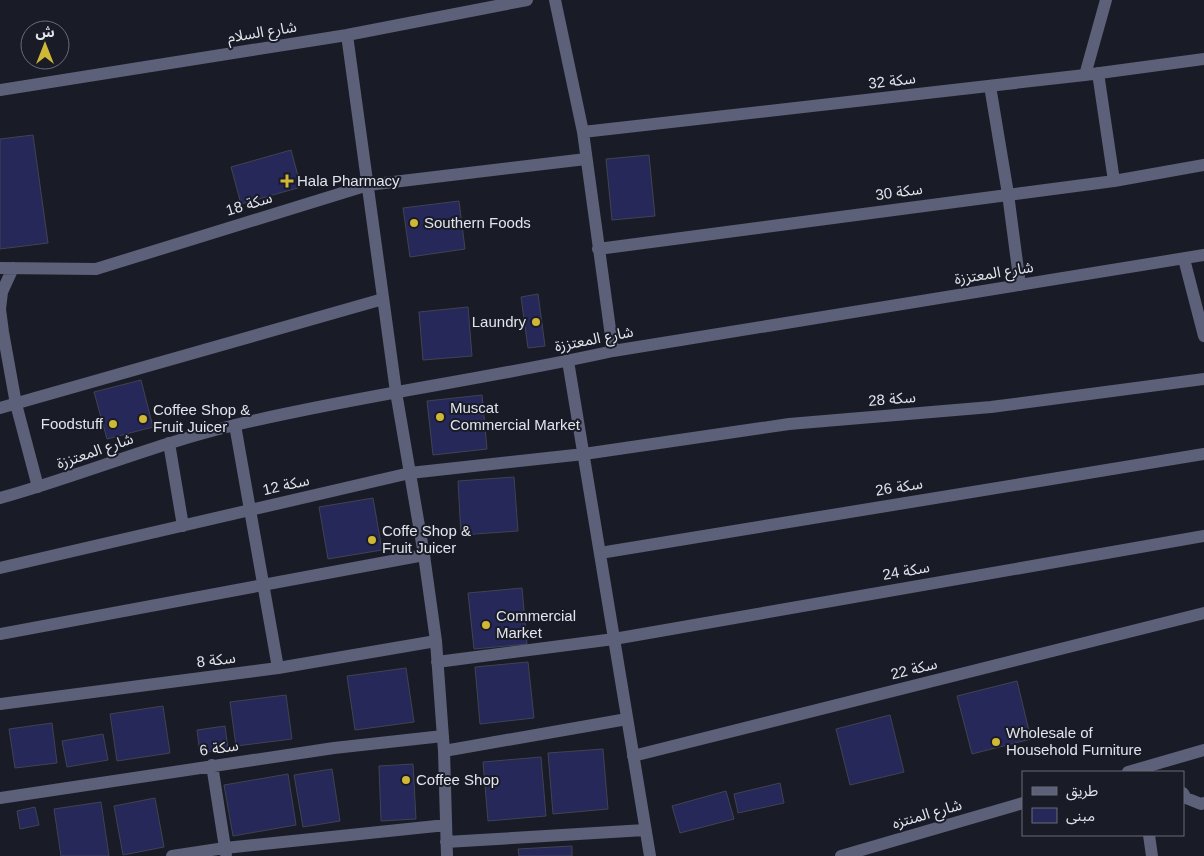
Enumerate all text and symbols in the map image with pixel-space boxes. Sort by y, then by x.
street label: شارع السلام [226,18,299,49]
north arrow [20,20,70,70]
text: ش [35,24,55,40]
street label: سكة 32 [867,69,917,92]
place label: Hala Pharmacy [297,172,400,189]
marker: Hala Pharmacy [281,175,293,187]
street label: سكة 30 [874,180,924,203]
street label: سكة 18 [224,188,274,219]
place label: Southern Foods [424,214,531,231]
marker: Southern Foods [408,217,420,229]
street label: شارع المعتززة [953,258,1036,291]
place label: Laundry [472,313,526,330]
marker: Laundry [530,316,542,328]
street label: شارع المعتززة [553,322,636,358]
street label: سكة 28 [868,388,917,409]
place label: Muscat Commercial Market [450,399,581,433]
place label: Coffee Shop & Fruit Juicer [153,401,250,435]
marker: Muscat Commercial Market [434,411,446,423]
marker: Coffee Shop & Fruit Juicer [137,413,149,425]
place label: Foodstuff [41,415,104,432]
marker: Foodstuff [107,418,119,430]
street label: شارع المعتززة [54,429,137,475]
street label: سكة 12 [261,471,311,498]
street label: سكة 26 [874,474,924,499]
place label: Coffe Shop & Fruit Juicer [382,522,471,556]
marker: Coffe Shop & Fruit Juicer [366,534,378,546]
street label: سكة 24 [881,558,931,583]
place label: Commercial Market [496,607,576,641]
marker: Commercial Market [480,619,492,631]
street label: سكة 8 [195,649,237,670]
street label: سكة 22 [889,654,939,683]
place label: Wholesale of Household Furniture [1006,724,1142,758]
street label: سكة 6 [198,736,240,759]
marker: Wholesale of Household Furniture [990,736,1002,748]
place label: Coffee Shop [416,771,499,788]
legend [1022,771,1184,836]
marker: Coffee Shop [400,774,412,786]
text: طريق [1066,782,1098,801]
street label: شارع المنتزه [890,795,965,835]
text: مبنى [1066,807,1095,825]

